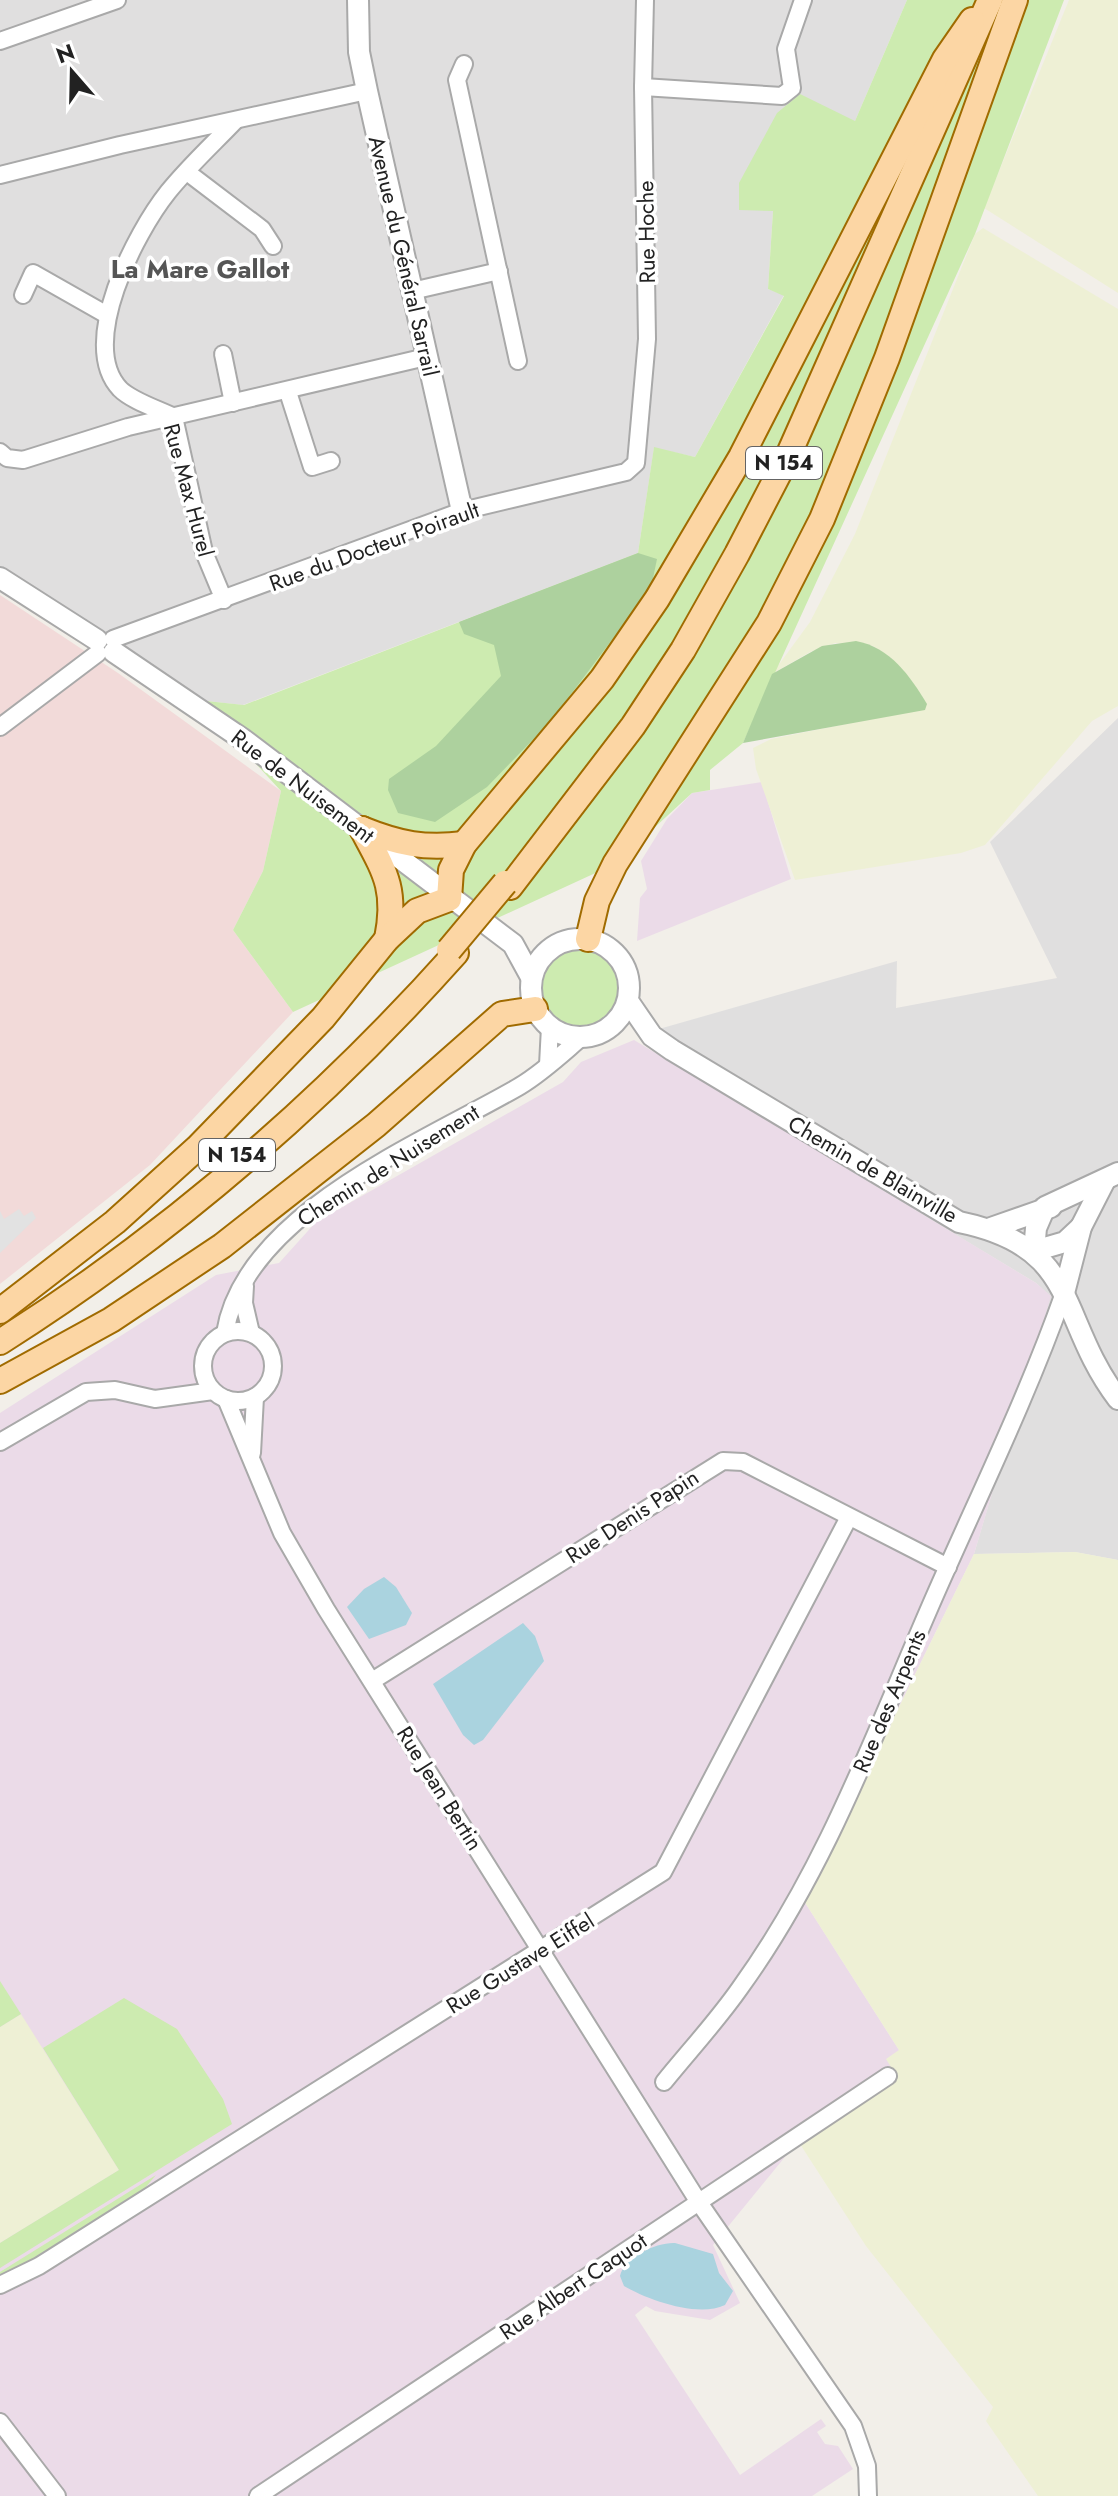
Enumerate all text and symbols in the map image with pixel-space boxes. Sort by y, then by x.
north arrow [32,32,112,112]
text: N [51,35,79,71]
street label: Avenue du Général Sarrail [361,133,447,379]
street label: Rue Hoche [629,180,663,284]
district label: La Mare Gallot [111,250,290,288]
street label: Rue Max Hurel [156,420,222,560]
road number: N 154 [746,447,822,479]
street label: Rue du Docteur Poirault [264,493,484,599]
street label: Rue de Nuisement [225,721,382,851]
street label: Chemin de Nuisement [291,1096,486,1234]
street label: Chemin de Blainville [782,1107,964,1231]
road number: N 154 [199,1139,275,1171]
street label: Rue Denis Papin [559,1461,705,1571]
street label: Rue des Arpents [844,1624,934,1778]
street label: Rue Jean Bertin [389,1720,491,1856]
street label: Rue Gustave Eiffel [440,1905,600,2021]
street label: Rue Albert Caquot [493,2224,654,2347]

